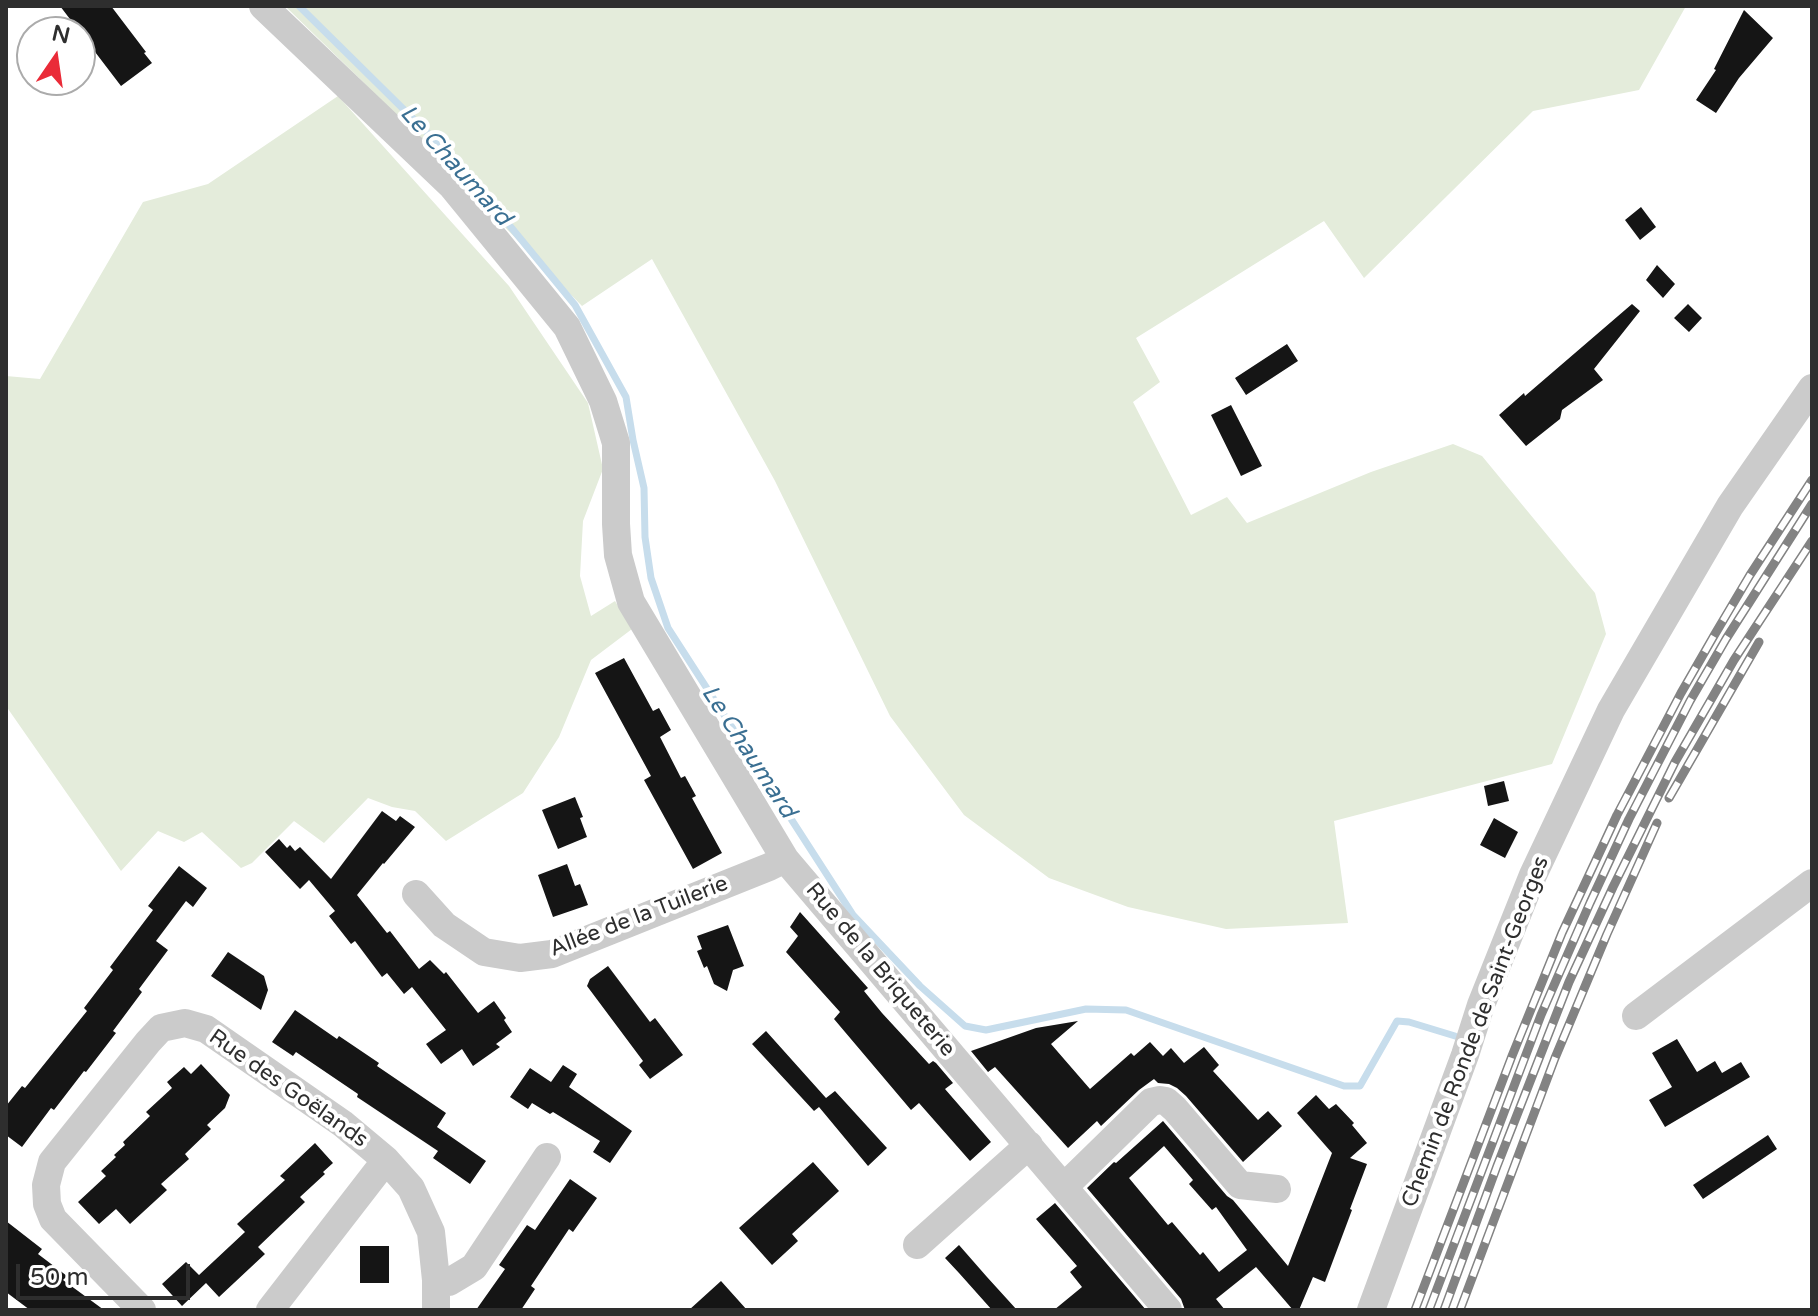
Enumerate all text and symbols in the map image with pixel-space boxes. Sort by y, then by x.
north arrow [16,16,96,96]
text: N [49,20,72,49]
water label: Le Chaumard [393,100,517,232]
water label: Le Chaumard [694,680,802,824]
street label: Chemin de Ronde de Saint-Georges [1397,853,1555,1211]
street label: Allée de la Tuilerie [546,871,732,963]
street label: Rue de la Briqueterie [800,878,960,1062]
street label: Rue des Goëlands [203,1024,373,1154]
scale bar [20,1248,194,1298]
text: 50 m [30,1263,88,1292]

